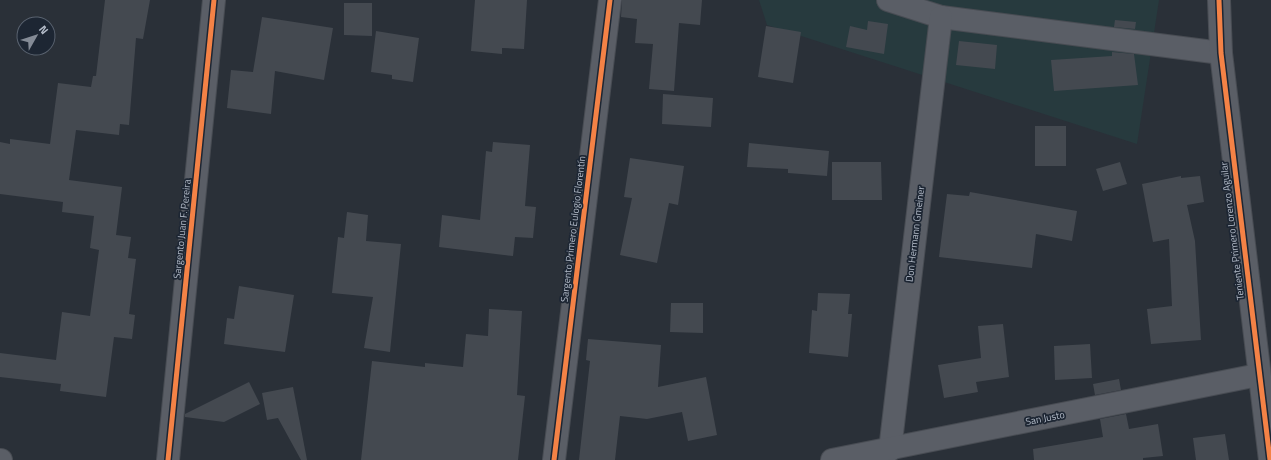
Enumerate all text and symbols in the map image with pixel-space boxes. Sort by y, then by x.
north arrow [16,16,56,56]
text: N [35,22,52,38]
street label: Sargento Primero Eulogio Florentín [557,155,589,303]
street label: Teniente Primero Lorenzo Aguilar [1216,161,1248,301]
street label: Sargento Juan F. Pereira [169,178,195,280]
street label: Don Hermann Gmeiner [902,185,928,283]
street label: San Justo [1024,407,1066,429]

